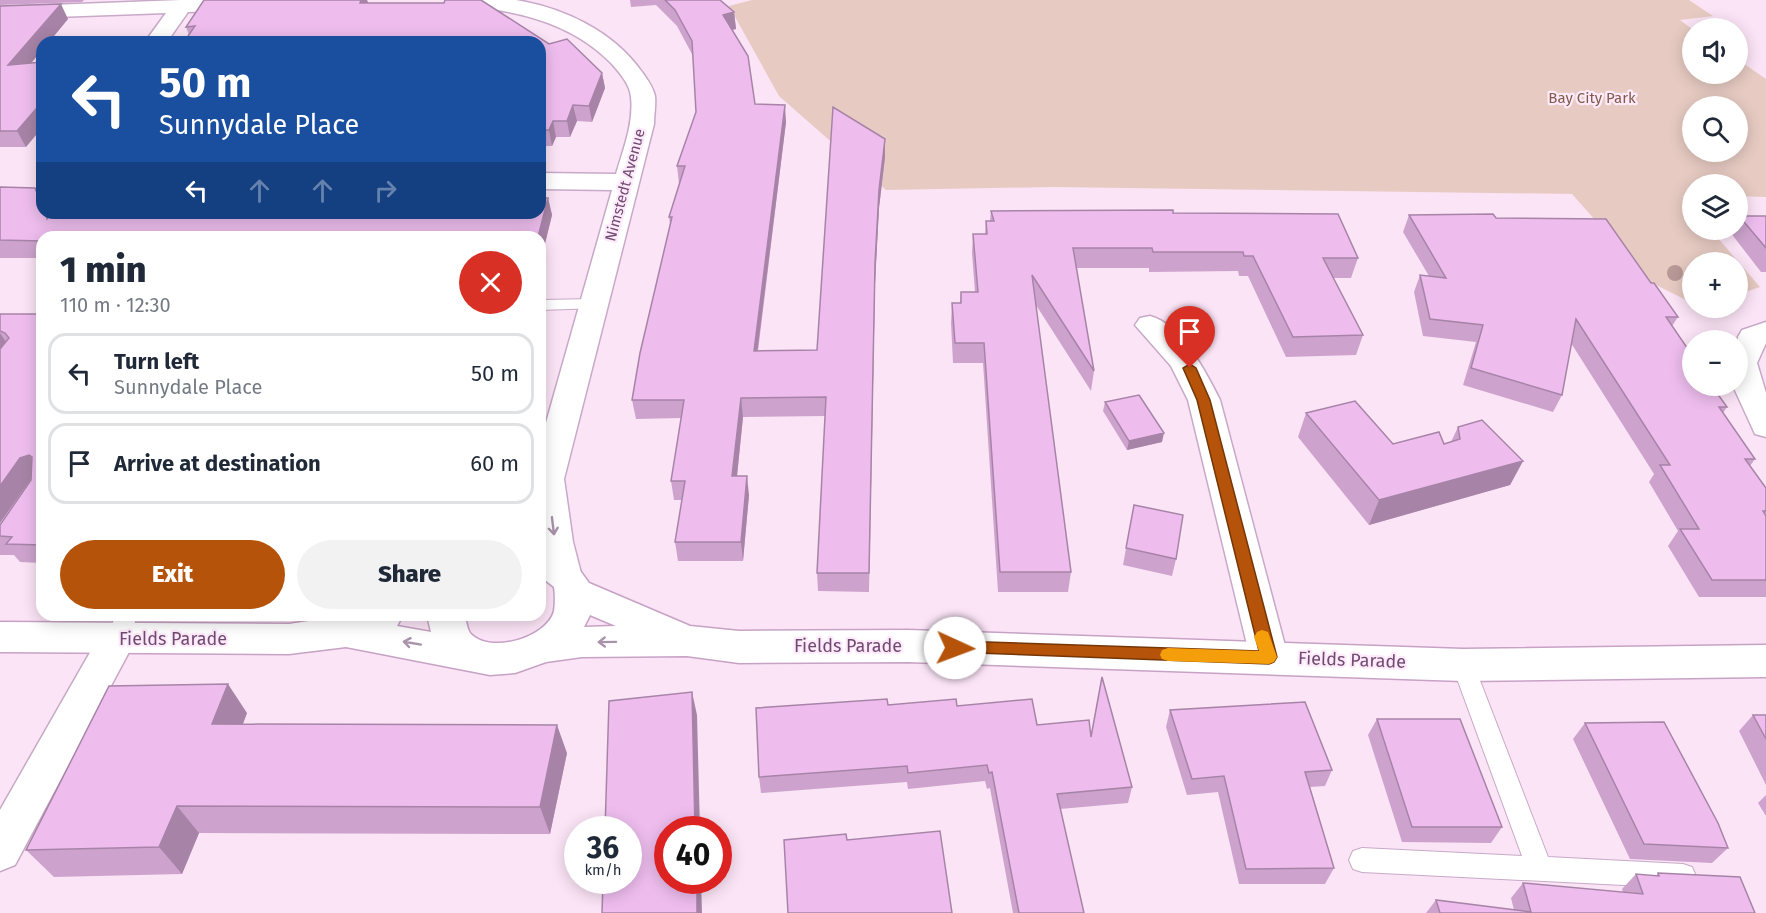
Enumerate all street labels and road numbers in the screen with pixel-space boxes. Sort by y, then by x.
street label: Nimstedt Avenue [601,127,649,243]
street label: Fields Parade [119,628,227,650]
street label: Fields Parade [794,635,902,657]
street label: Fields Parade [1298,647,1406,673]

